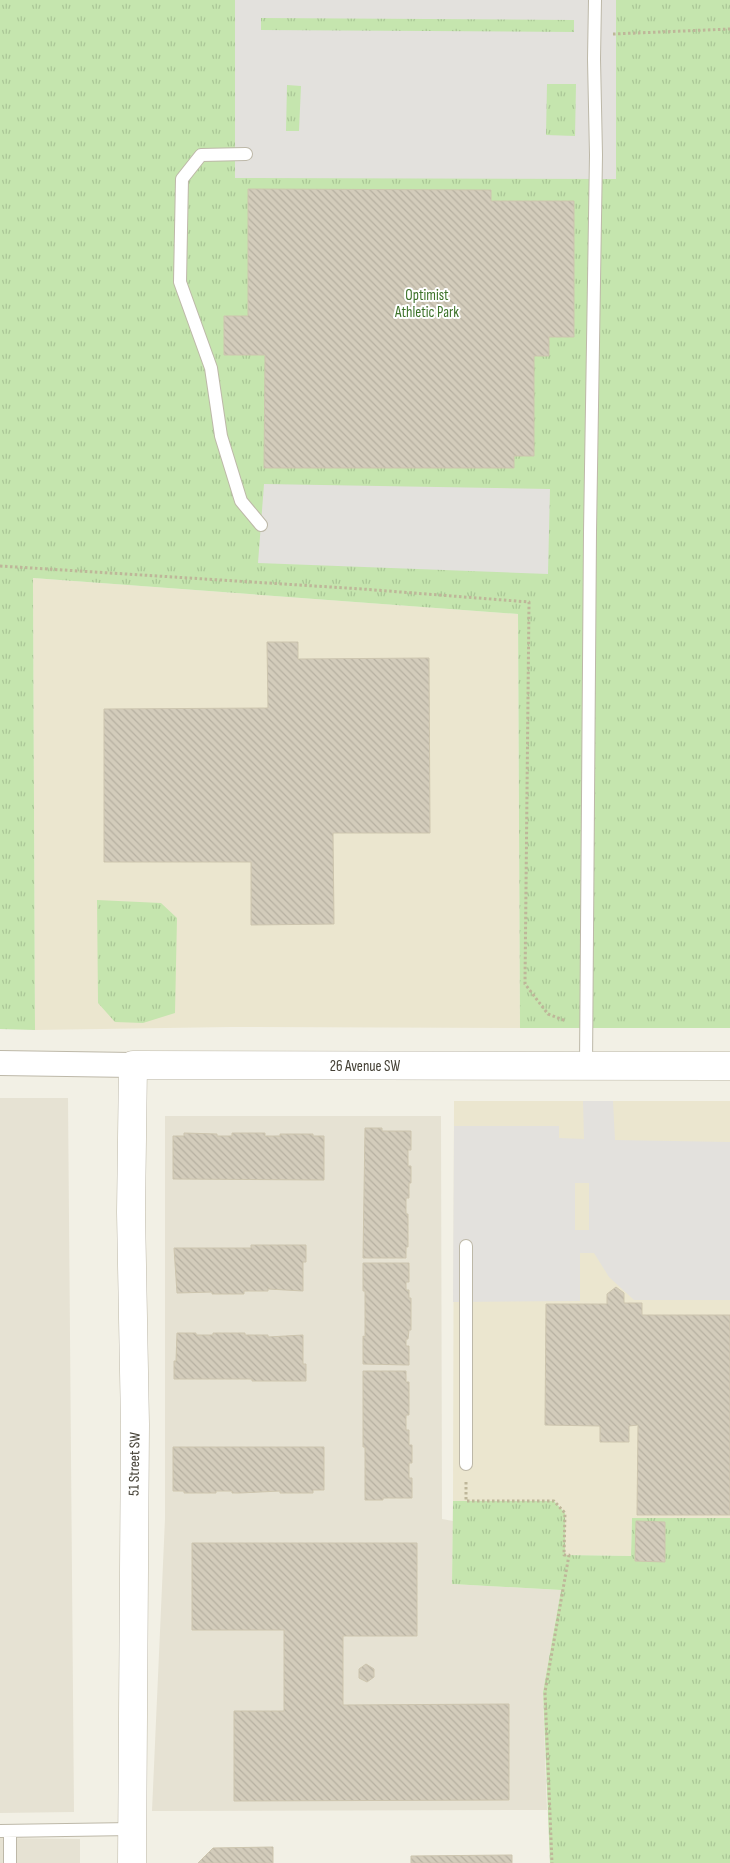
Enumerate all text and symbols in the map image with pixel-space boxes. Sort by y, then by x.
park label: Optimist Athletic Park [394,286,459,322]
street label: 26 Avenue SW [330,1057,400,1076]
street label: 51 Street SW [124,1432,145,1496]

